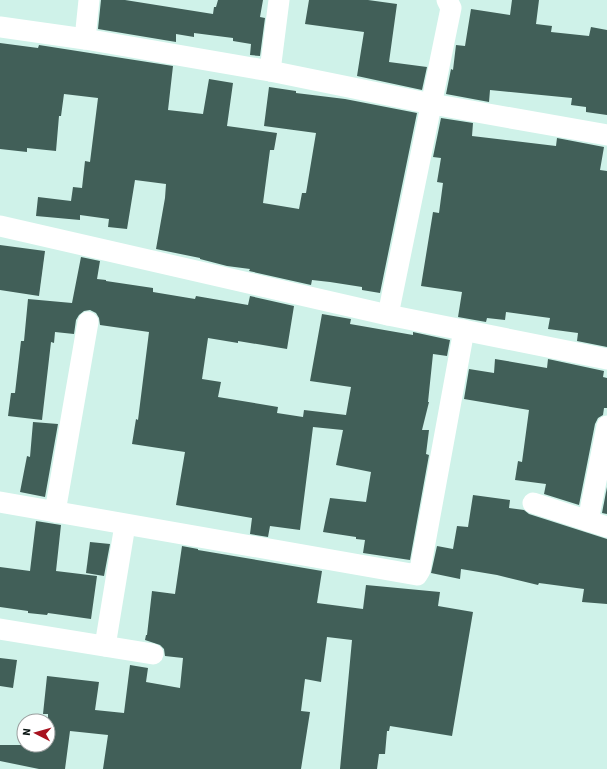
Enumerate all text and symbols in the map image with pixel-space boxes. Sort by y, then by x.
north arrow [16,713,56,753]
text: N [19,728,34,736]

